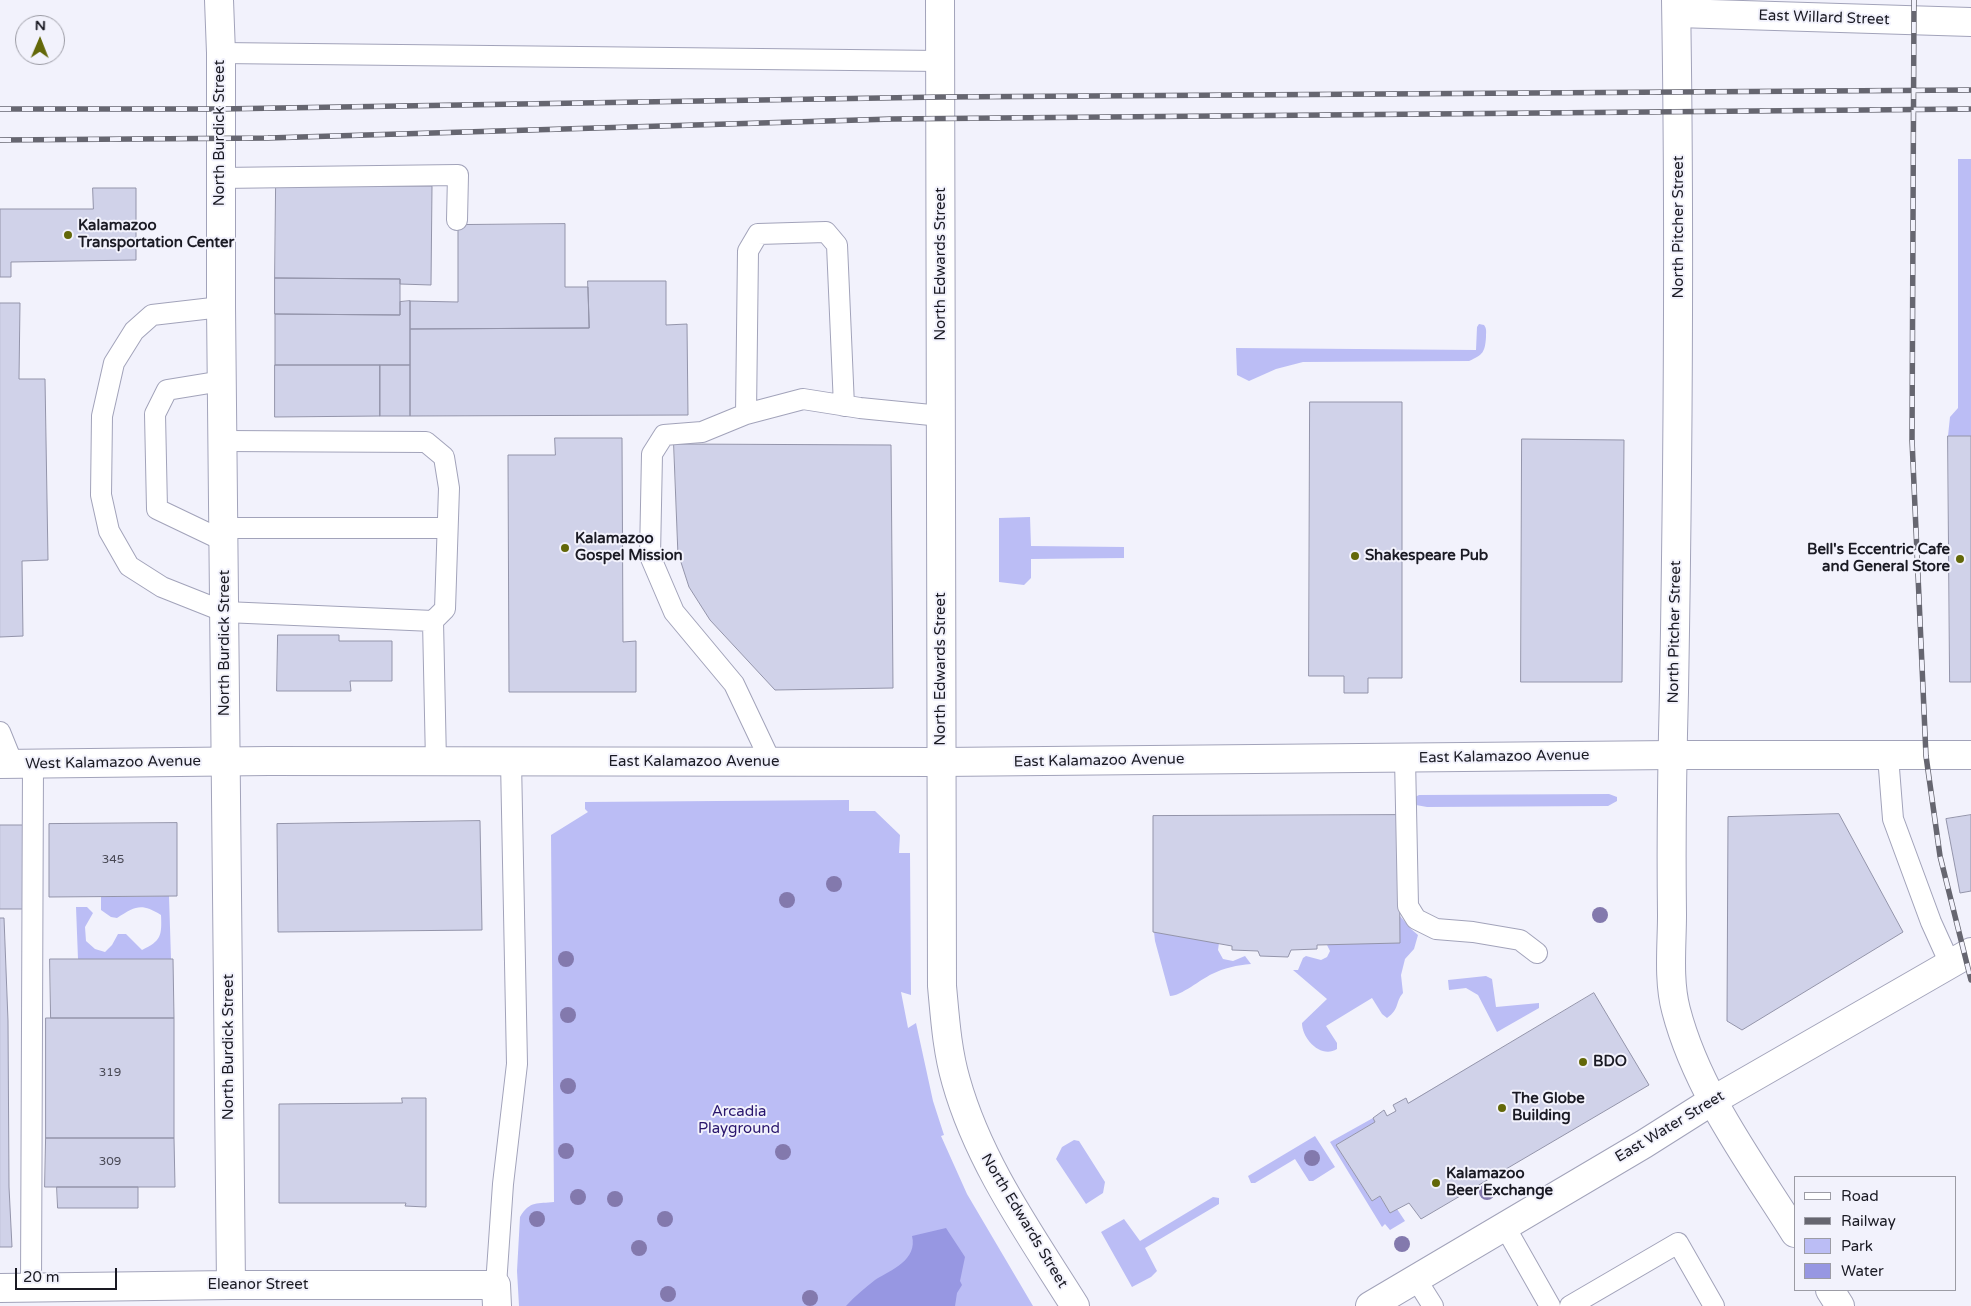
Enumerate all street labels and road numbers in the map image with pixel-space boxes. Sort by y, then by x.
street label: East Willard Street [1758,7,1890,29]
street label: North Burdick Street [211,60,229,206]
street label: North Pitcher Street [1670,156,1688,298]
street label: North Edwards Street [932,187,950,341]
street label: North Pitcher Street [1665,560,1685,704]
street label: North Burdick Street [216,570,234,716]
street label: North Edwards Street [932,592,950,746]
street label: East Kalamazoo Avenue [1418,747,1590,767]
street label: East Kalamazoo Avenue [1013,751,1185,771]
street label: West Kalamazoo Avenue [25,752,201,774]
street label: East Kalamazoo Avenue [609,753,779,771]
street label: North Burdick Street [220,974,238,1120]
street label: East Water Street [1612,1087,1728,1167]
street label: North Edwards Street [977,1151,1071,1291]
street label: Eleanor Street [208,1276,308,1294]

